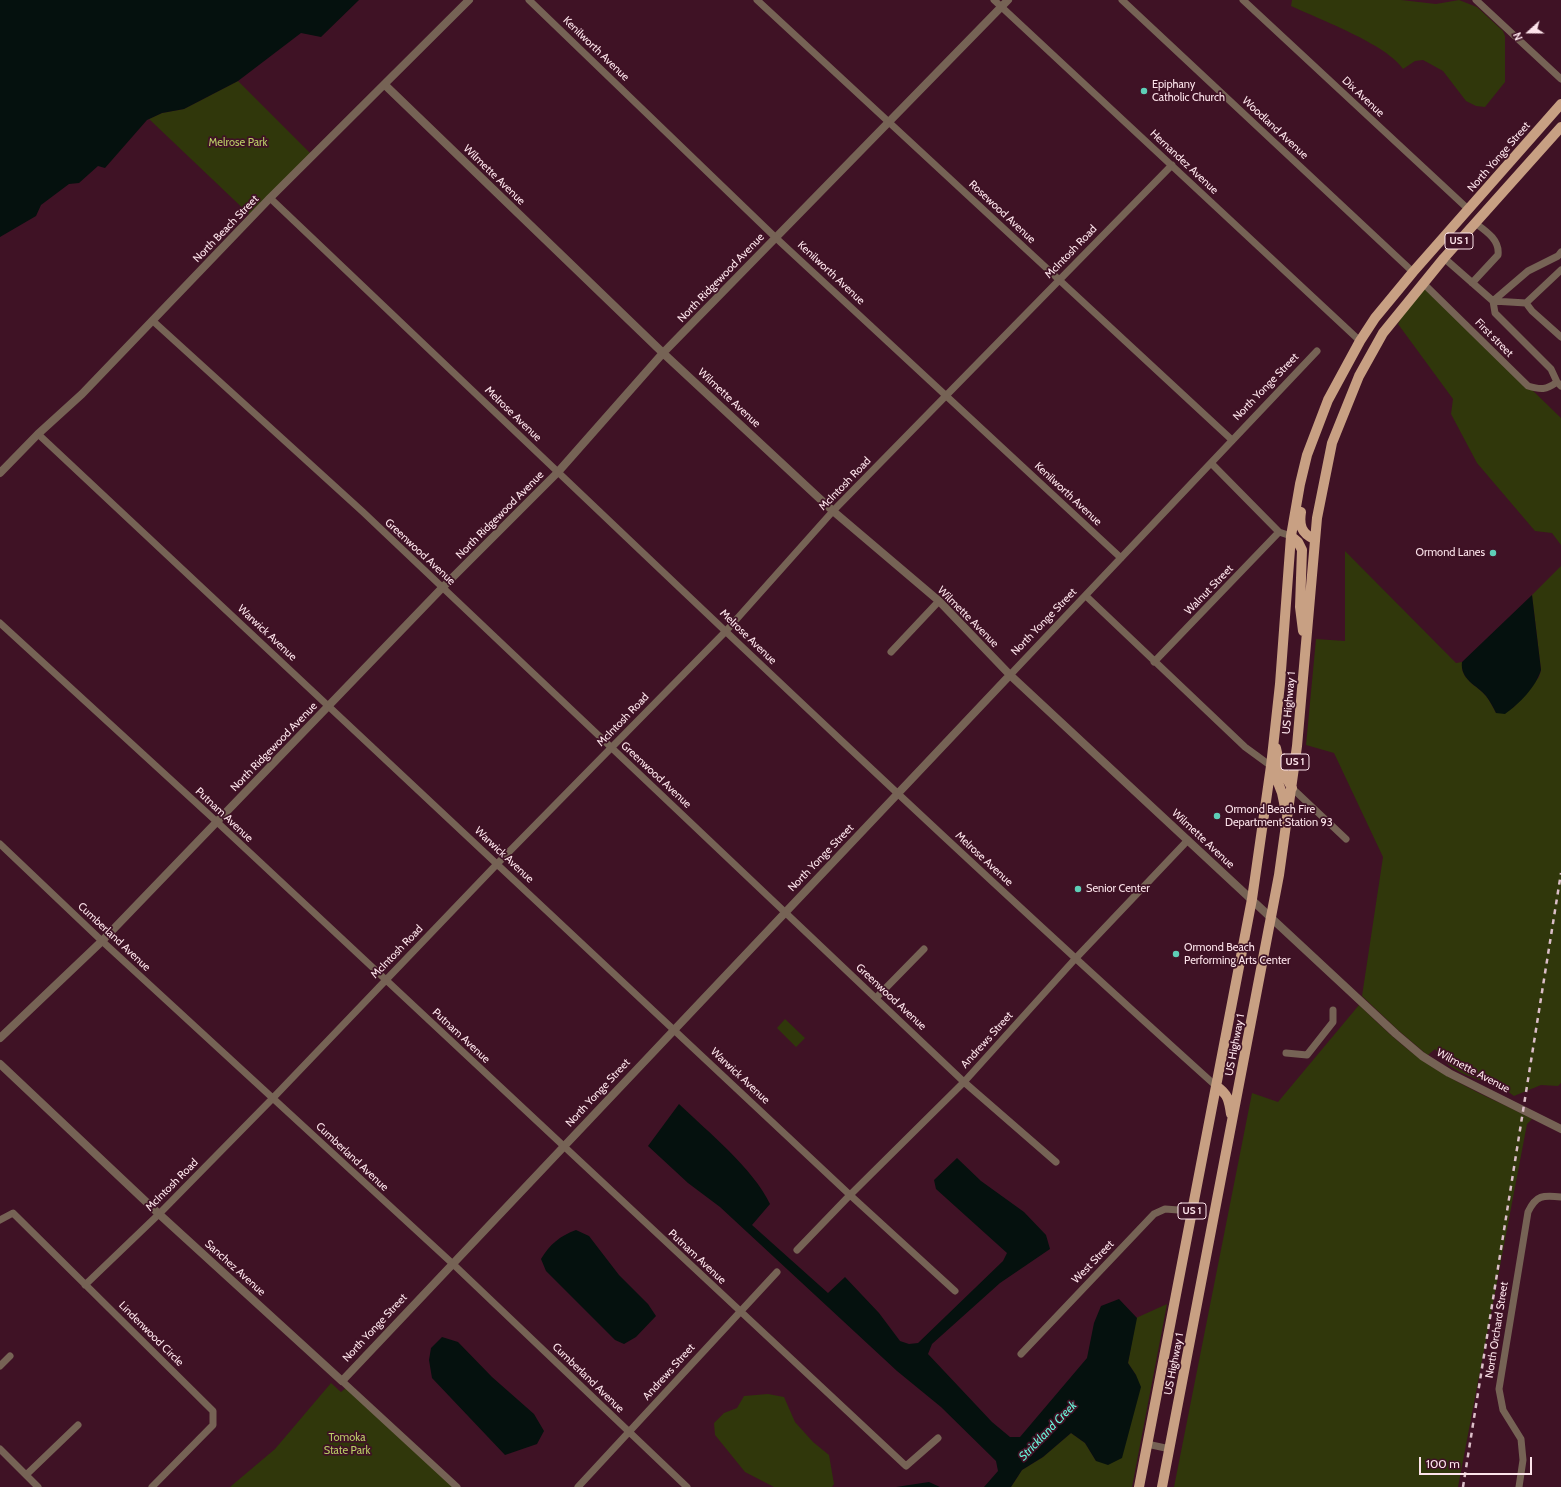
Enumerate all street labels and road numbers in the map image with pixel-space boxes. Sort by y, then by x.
street label: Kenilworth Avenue [560,14,632,84]
street label: Dix Avenue [1339,74,1387,120]
street label: Woodland Avenue [1239,94,1311,162]
street label: North Yonge Street [1465,119,1533,195]
street label: Hernandez Avenue [1147,127,1221,197]
street label: Wilmette Avenue [460,142,528,208]
street label: Rosewood Avenue [966,178,1038,246]
street label: North Beach Street [191,193,261,265]
street label: McIntosh Road [1042,223,1100,281]
street label: North Ridgewood Avenue [675,231,767,325]
road number: US 1 [1445,233,1473,249]
street label: Kenilworth Avenue [795,239,867,307]
street label: First street [1472,316,1516,360]
street label: North Yonge Street [1230,351,1302,423]
street label: Wilmette Avenue [695,366,763,430]
street label: Melrose Avenue [482,384,544,444]
street label: McIntosh Road [816,455,874,513]
street label: Kenilworth Avenue [1032,460,1104,528]
street label: North Ridgewood Avenue [453,468,547,562]
street label: Greenwood Avenue [382,516,458,588]
street label: Walnut Street [1182,562,1236,618]
street label: Wilmette Avenue [935,584,1001,650]
street label: North Yonge Street [1008,586,1080,658]
street label: Warwick Avenue [235,602,299,664]
street label: Melrose Avenue [717,607,779,667]
street label: US Highway 1 [1280,671,1298,735]
street label: McIntosh Road [594,691,652,749]
street label: North Ridgewood Avenue [228,700,320,794]
street label: Greenwood Avenue [618,739,694,811]
road number: US 1 [1281,754,1309,770]
street label: Putnam Avenue [192,785,256,845]
street label: Wilmette Avenue [1169,807,1237,871]
street label: North Yonge Street [785,822,857,894]
street label: Warwick Avenue [472,824,536,886]
street label: Melrose Avenue [952,829,1016,889]
street label: Cumberland Avenue [75,900,153,974]
street label: McIntosh Road [368,923,426,981]
street label: Greenwood Avenue [853,961,929,1033]
street label: Putnam Avenue [429,1006,493,1066]
street label: Andrews Street [958,1009,1016,1071]
street label: US Highway 1 [1223,1013,1247,1077]
street label: Warwick Avenue [708,1045,772,1107]
street label: Wilmette Avenue [1434,1046,1512,1096]
street label: North Yonge Street [563,1056,633,1130]
street label: Cumberland Avenue [313,1120,391,1194]
street label: McIntosh Road [143,1156,201,1214]
road number: US 1 [1178,1203,1206,1219]
street label: Putnam Avenue [665,1227,729,1287]
street label: Sanchez Avenue [202,1237,268,1299]
street label: West Street [1069,1238,1117,1286]
street label: North Orchard Street [1483,1281,1511,1379]
street label: North Yonge Street [340,1291,410,1365]
street label: Lindenwood Circle [116,1299,186,1369]
street label: US Highway 1 [1162,1332,1186,1396]
street label: Cumberland Avenue [549,1340,627,1416]
street label: Andrews Street [640,1341,698,1403]

